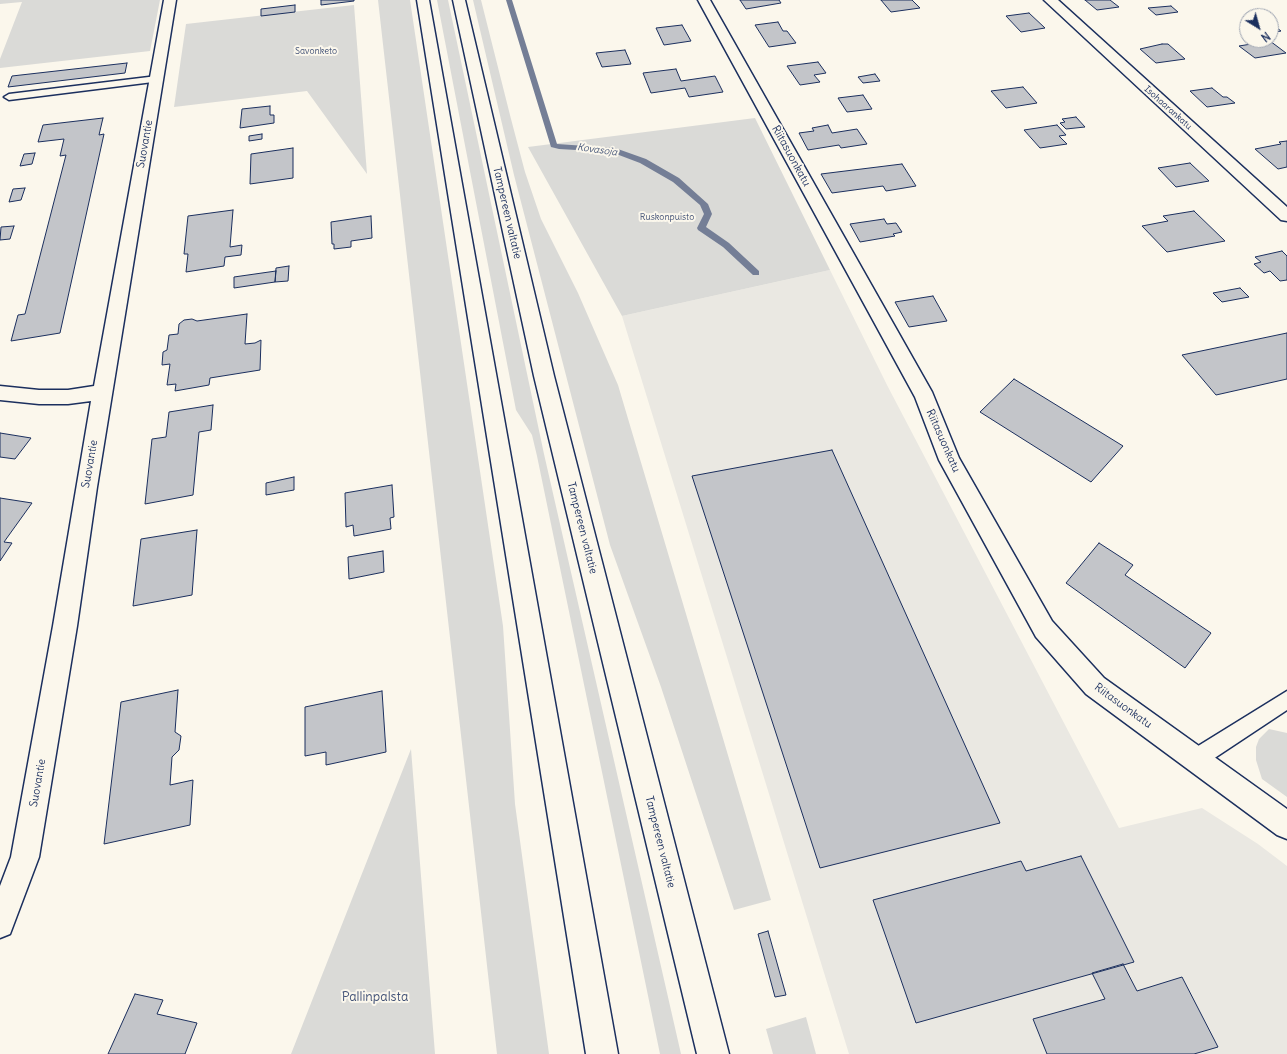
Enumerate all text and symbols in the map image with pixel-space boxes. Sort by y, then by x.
north arrow [1239,8,1279,48]
text: N [1258,29,1273,45]
park label: Savonketo [295,46,337,56]
street label: Isohaarankatu [1142,84,1194,132]
street label: Suovantie [134,119,156,169]
street label: Riitasuonkatu [769,123,813,189]
water label: Kovasoja [576,141,618,159]
street label: Tampereen valtatie [490,166,524,260]
park label: Ruskonpuisto [640,212,694,222]
street label: Riitasuonkatu [923,407,963,475]
street label: Suovantie [79,439,101,489]
street label: Tampereen valtatie [564,481,600,575]
street label: Riitasuonkatu [1092,681,1154,731]
street label: Suovantie [27,758,49,808]
street label: Tampereen valtatie [642,795,678,889]
park label: Pallinpalsta [342,989,408,1005]

